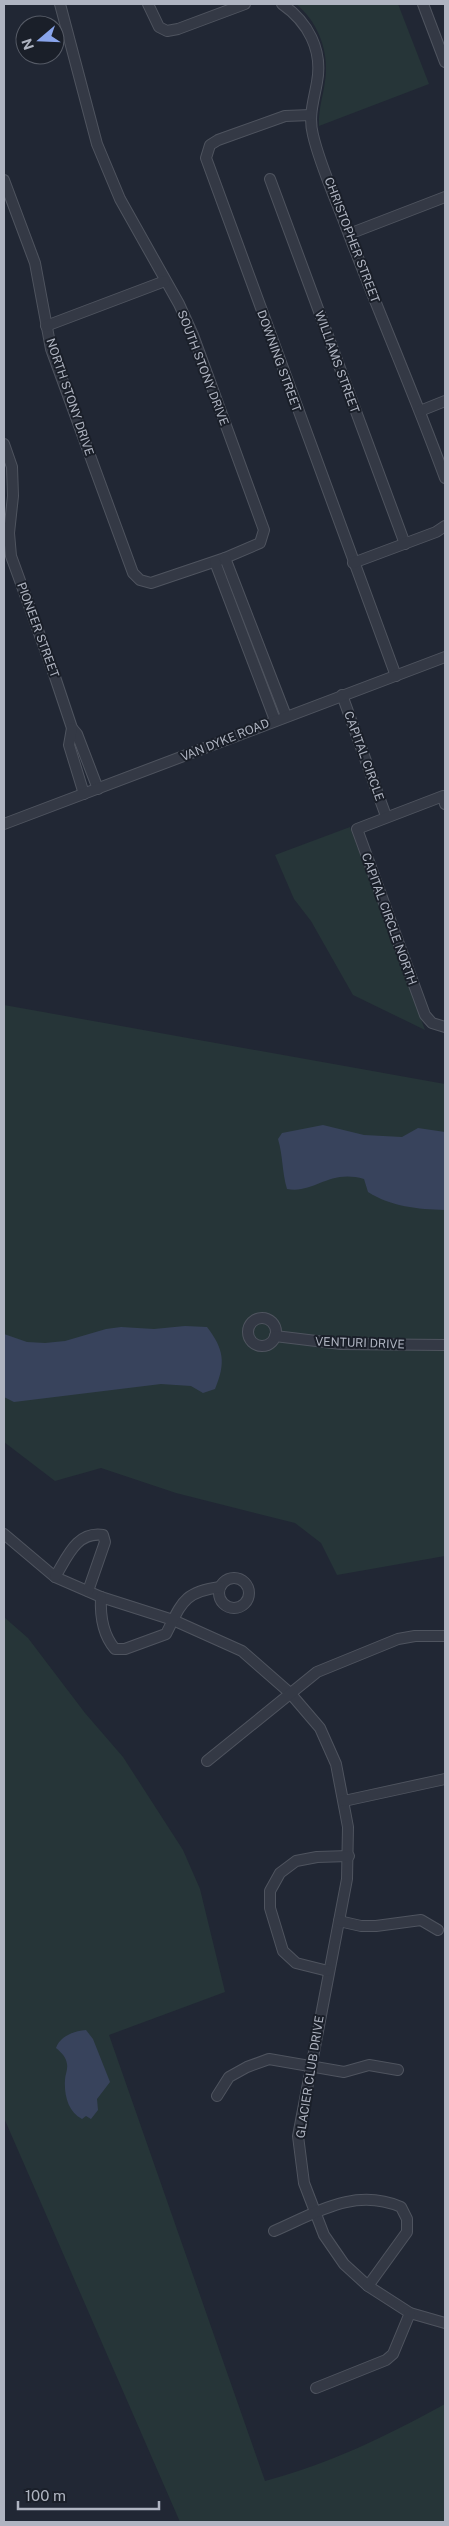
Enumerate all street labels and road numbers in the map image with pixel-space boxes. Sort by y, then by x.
street label: CHRISTOPHER STREET [322,175,382,305]
street label: SOUTH STONY DRIVE [175,308,231,428]
street label: DOWNING STREET [254,308,304,414]
street label: WILLIAMS STREET [312,309,362,415]
street label: NORTH STONY DRIVE [43,336,97,458]
street label: PIONEER STREET [14,580,62,680]
street label: CAPITAL CIRCLE [341,709,387,803]
street label: VAN DYKE ROAD [179,716,271,764]
street label: CAPITAL CIRCLE NORTH [359,851,419,987]
street label: VENTURI DRIVE [315,1334,405,1352]
street label: GLACIER CLUB DRIVE [293,2015,327,2139]

